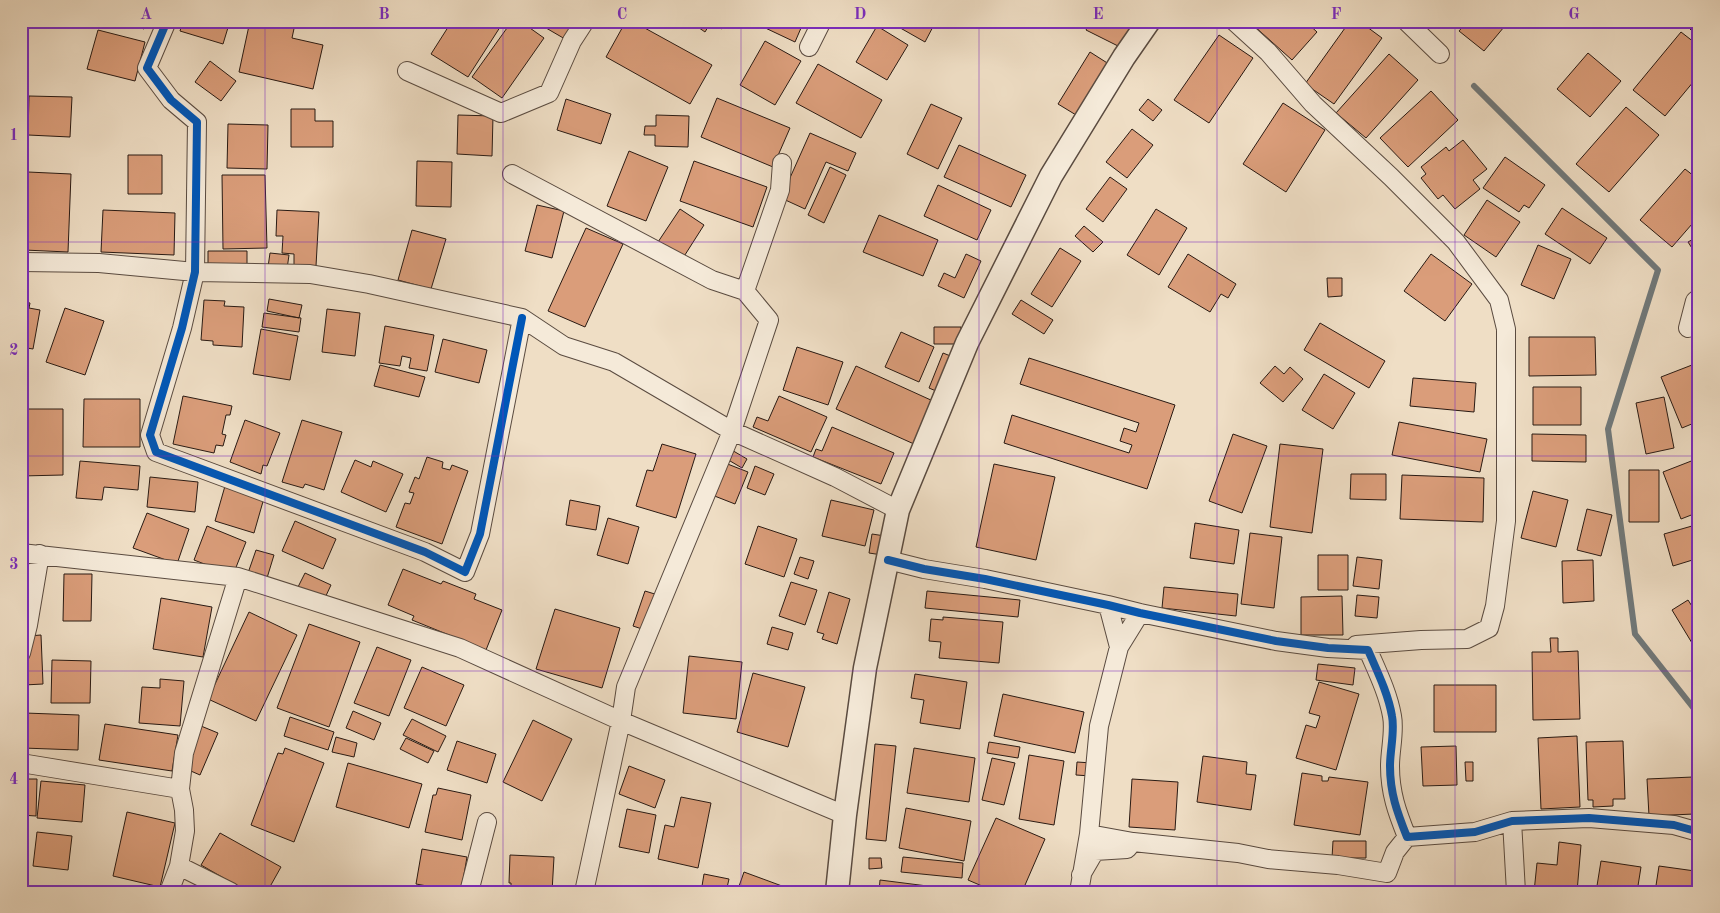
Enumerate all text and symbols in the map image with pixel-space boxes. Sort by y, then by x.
text: A [140,7,152,23]
text: B [378,7,390,23]
text: C [617,7,627,23]
text: D [854,7,866,23]
text: E [1092,7,1104,23]
text: F [1331,7,1342,23]
text: G [1568,7,1580,23]
text: 1 [9,128,19,144]
text: 2 [9,343,19,359]
text: 3 [9,557,19,573]
text: 4 [9,772,19,788]

